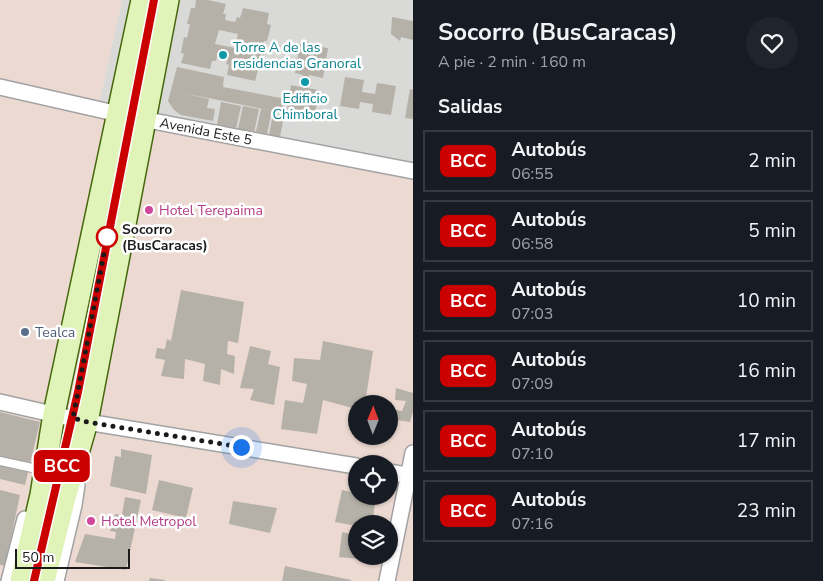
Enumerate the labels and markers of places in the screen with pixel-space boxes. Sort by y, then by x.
place label: Torre A de las residencias Granoral [233,38,362,73]
marker: Torre A de las residencias Granoral [217,49,229,61]
marker: Edificio Chimboral [299,76,311,88]
place label: Edificio Chimboral [272,89,338,124]
place label: Hotel Terepaima [159,201,263,220]
marker: Hotel Terepaima [143,204,155,216]
place label: Socorro (BusCaracas) [122,220,208,255]
marker: Socorro (BusCaracas) [96,226,118,248]
place label: Tealca [35,323,75,342]
marker: Tealca [19,326,31,338]
place label: Hotel Metropol [101,512,197,531]
marker: Hotel Metropol [85,515,97,527]

